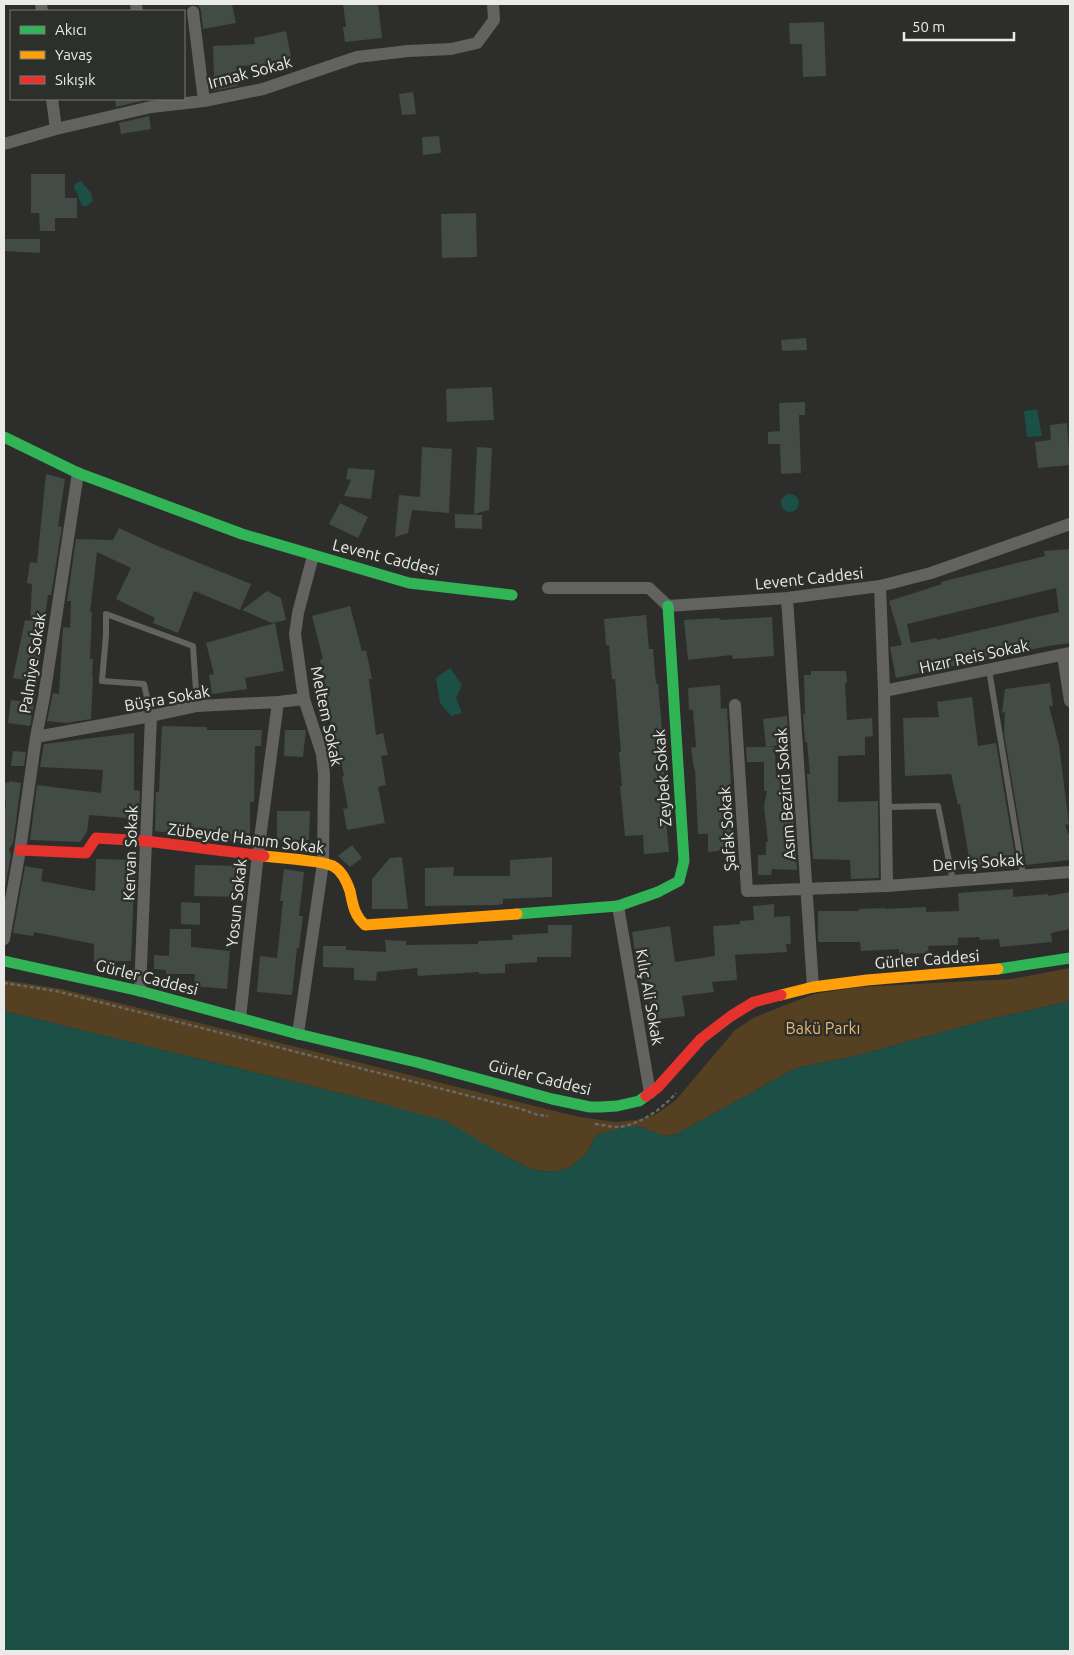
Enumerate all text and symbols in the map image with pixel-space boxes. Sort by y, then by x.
legend [10,10,185,100]
scale bar [904,10,1014,42]
text: 50 m [912,18,945,35]
text: Akıcı [55,21,87,38]
text: Yavaş [55,46,92,63]
street label: Irmak Sokak [206,52,294,92]
text: Sıkışık [55,71,96,88]
street label: Levent Caddesi [331,535,441,579]
street label: Levent Caddesi [754,563,864,593]
street label: Palmiye Sokak [15,611,49,715]
street label: Hızır Reis Sokak [918,636,1030,676]
street label: Meltem Sokak [308,664,346,768]
street label: Büşra Sokak [123,682,211,714]
street label: Asım Bezirci Sokak [771,727,799,861]
street label: Zeybek Sokak [650,729,674,827]
street label: Şafak Sokak [715,786,739,872]
street label: Kervan Sokak [119,805,141,901]
street label: Zübeyde Hanım Sokak [167,819,325,857]
street label: Derviş Sokak [932,850,1024,874]
street label: Yosun Sokak [222,858,250,948]
street label: Gürler Caddesi [874,946,980,972]
street label: Kılıç Ali Sokak [633,947,667,1047]
street label: Gürler Caddesi [94,956,200,998]
park label: Bakü Parkı [786,1019,860,1037]
street label: Gürler Caddesi [487,1056,593,1098]

